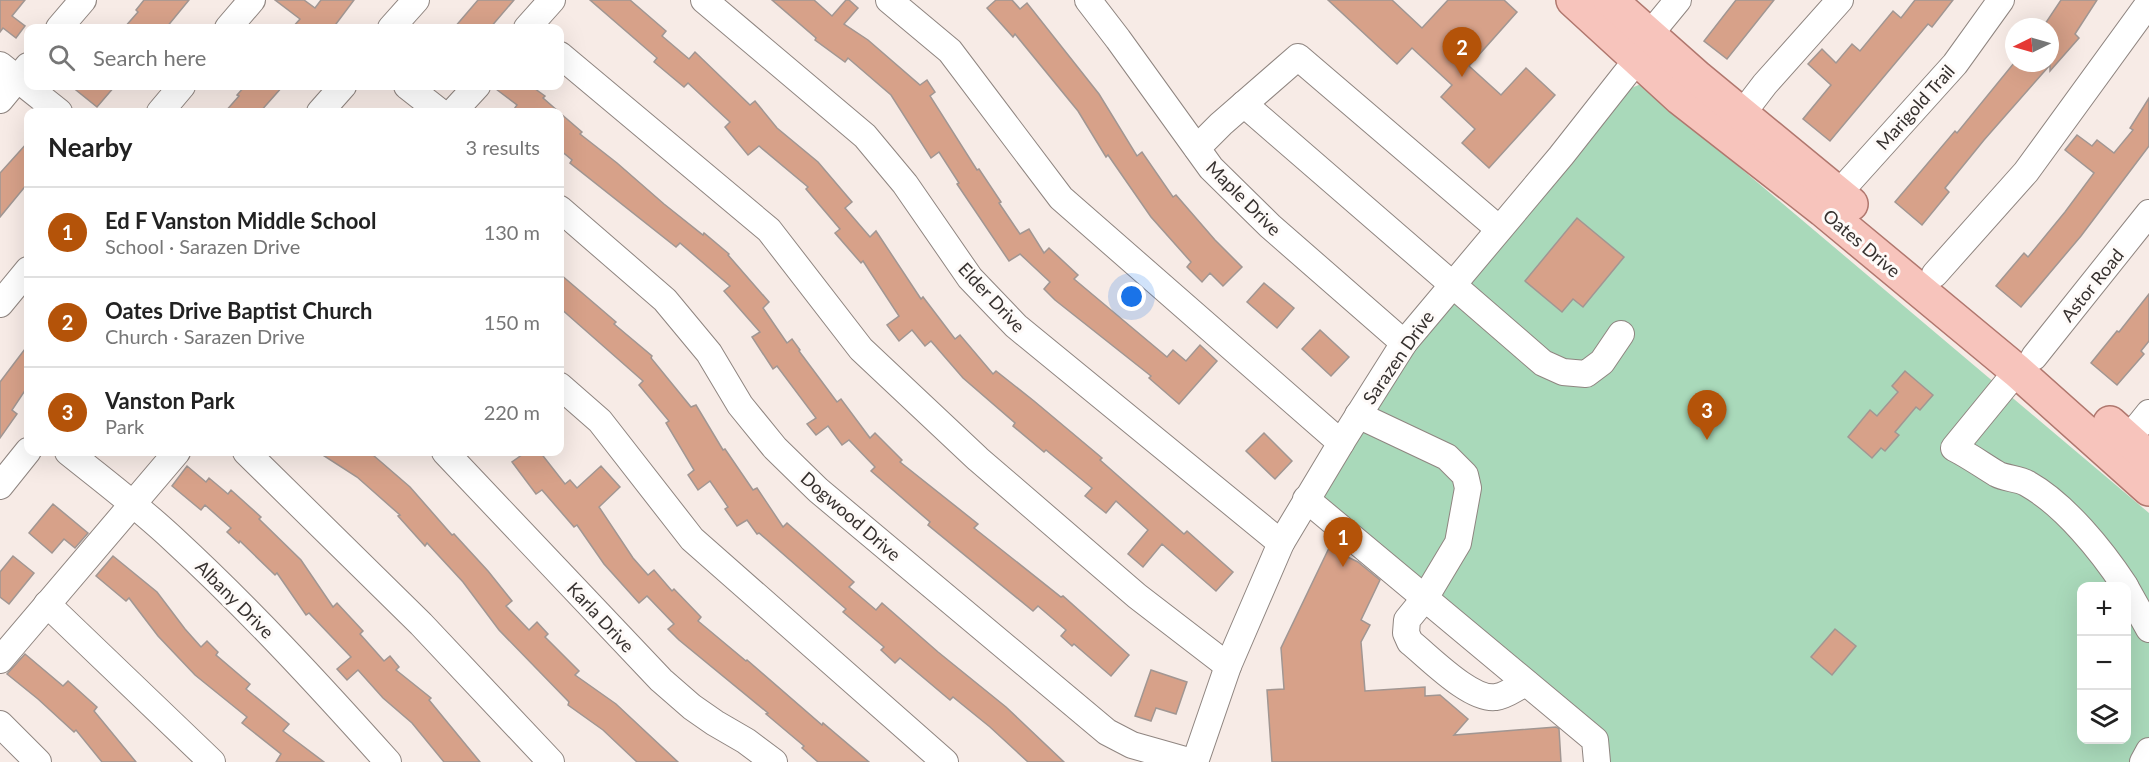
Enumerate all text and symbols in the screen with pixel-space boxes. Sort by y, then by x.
north arrow [2005,18,2059,72]
search box [24,24,564,90]
pin: 2 [1442,28,1482,77]
icon: search [45,41,78,74]
text: Search here [93,44,206,71]
street label: Marigold Trail [1871,60,1959,154]
text: Nearby [48,131,133,163]
text: 3 results [465,135,540,159]
street label: Maple Drive [1202,156,1286,240]
street label: Oates Drive [1819,204,1905,282]
text: Ed F Vanston Middle School [105,207,376,234]
text: 1 [62,220,73,244]
text: 130 m [484,220,540,244]
text: School · Sarazen Drive [105,234,300,258]
street label: Astor Road [2056,244,2128,326]
street label: Elder Drive [954,257,1030,337]
your location [1117,282,1146,311]
text: Oates Drive Baptist Church [105,297,373,324]
street label: Sarazen Drive [1358,306,1438,408]
text: 2 [62,310,73,334]
text: 150 m [484,310,540,334]
text: Church · Sarazen Drive [105,324,305,348]
text: Vanston Park [105,387,235,414]
pin: 3 [1688,390,1726,440]
text: 3 [62,400,73,424]
text: 220 m [484,400,540,424]
text: Park [105,414,144,438]
street label: Dogwood Drive [797,467,905,565]
pin: 1 [1324,518,1362,567]
street label: Albany Drive [191,555,279,643]
street label: Karla Drive [563,577,639,657]
map controls [2077,582,2131,744]
button: + [2077,582,2131,636]
button: − [2077,636,2131,690]
button: layers [2077,690,2131,744]

